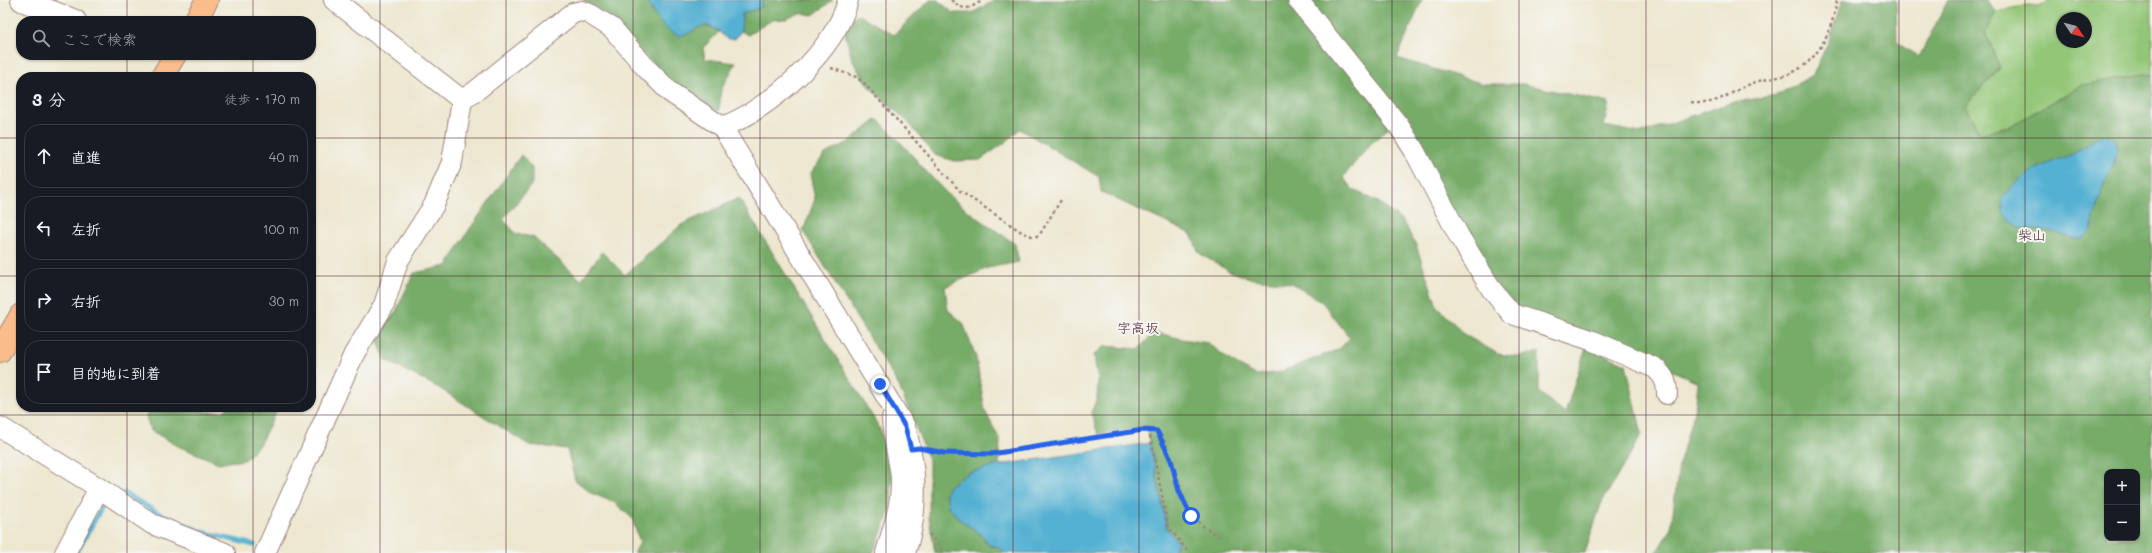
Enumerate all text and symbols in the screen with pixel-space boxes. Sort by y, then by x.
north arrow [2056,12,2092,48]
search box [16,16,316,60]
icon: search [30,27,52,49]
text: ここで検索 [62,29,137,49]
text: 3 分 [32,88,65,110]
text: 徒歩 · 170 m [224,90,300,107]
icon: ahead [33,145,55,167]
text: 直進 [71,147,101,167]
text: 40 m [269,148,299,165]
icon: left [33,217,55,239]
text: 左折 [71,219,101,239]
text: 100 m [263,220,299,237]
district label: 柴山 [2018,225,2046,244]
icon: right [33,289,55,311]
text: 右折 [71,291,101,311]
text: 30 m [269,292,299,309]
district label: 字高坂 [1117,318,1159,337]
icon: arrive [33,361,55,383]
text: 目的地に到着 [71,363,161,383]
route end [871,375,889,393]
map controls [2104,469,2140,541]
button: + [2104,469,2140,505]
button: − [2104,505,2140,541]
route start [1182,507,1200,525]

